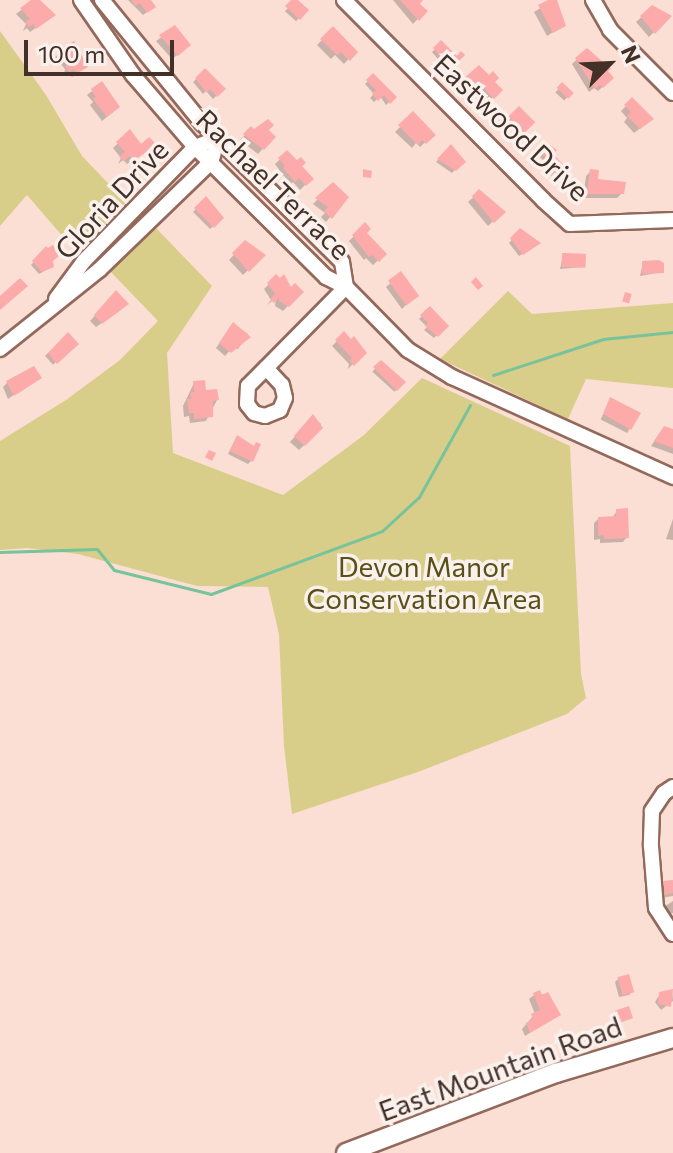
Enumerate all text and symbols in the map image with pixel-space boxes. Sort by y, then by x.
scale bar [28,24,178,74]
north arrow [569,24,649,104]
text: 100 m [38,39,105,68]
text: N [616,41,647,67]
street label: Eastwood Drive [427,47,597,207]
street label: Rachael Terrace [190,102,358,266]
street label: Gloria Drive [47,133,175,265]
park label: Devon Manor Conservation Area [306,549,542,615]
street label: East Mountain Road [374,1008,626,1128]

